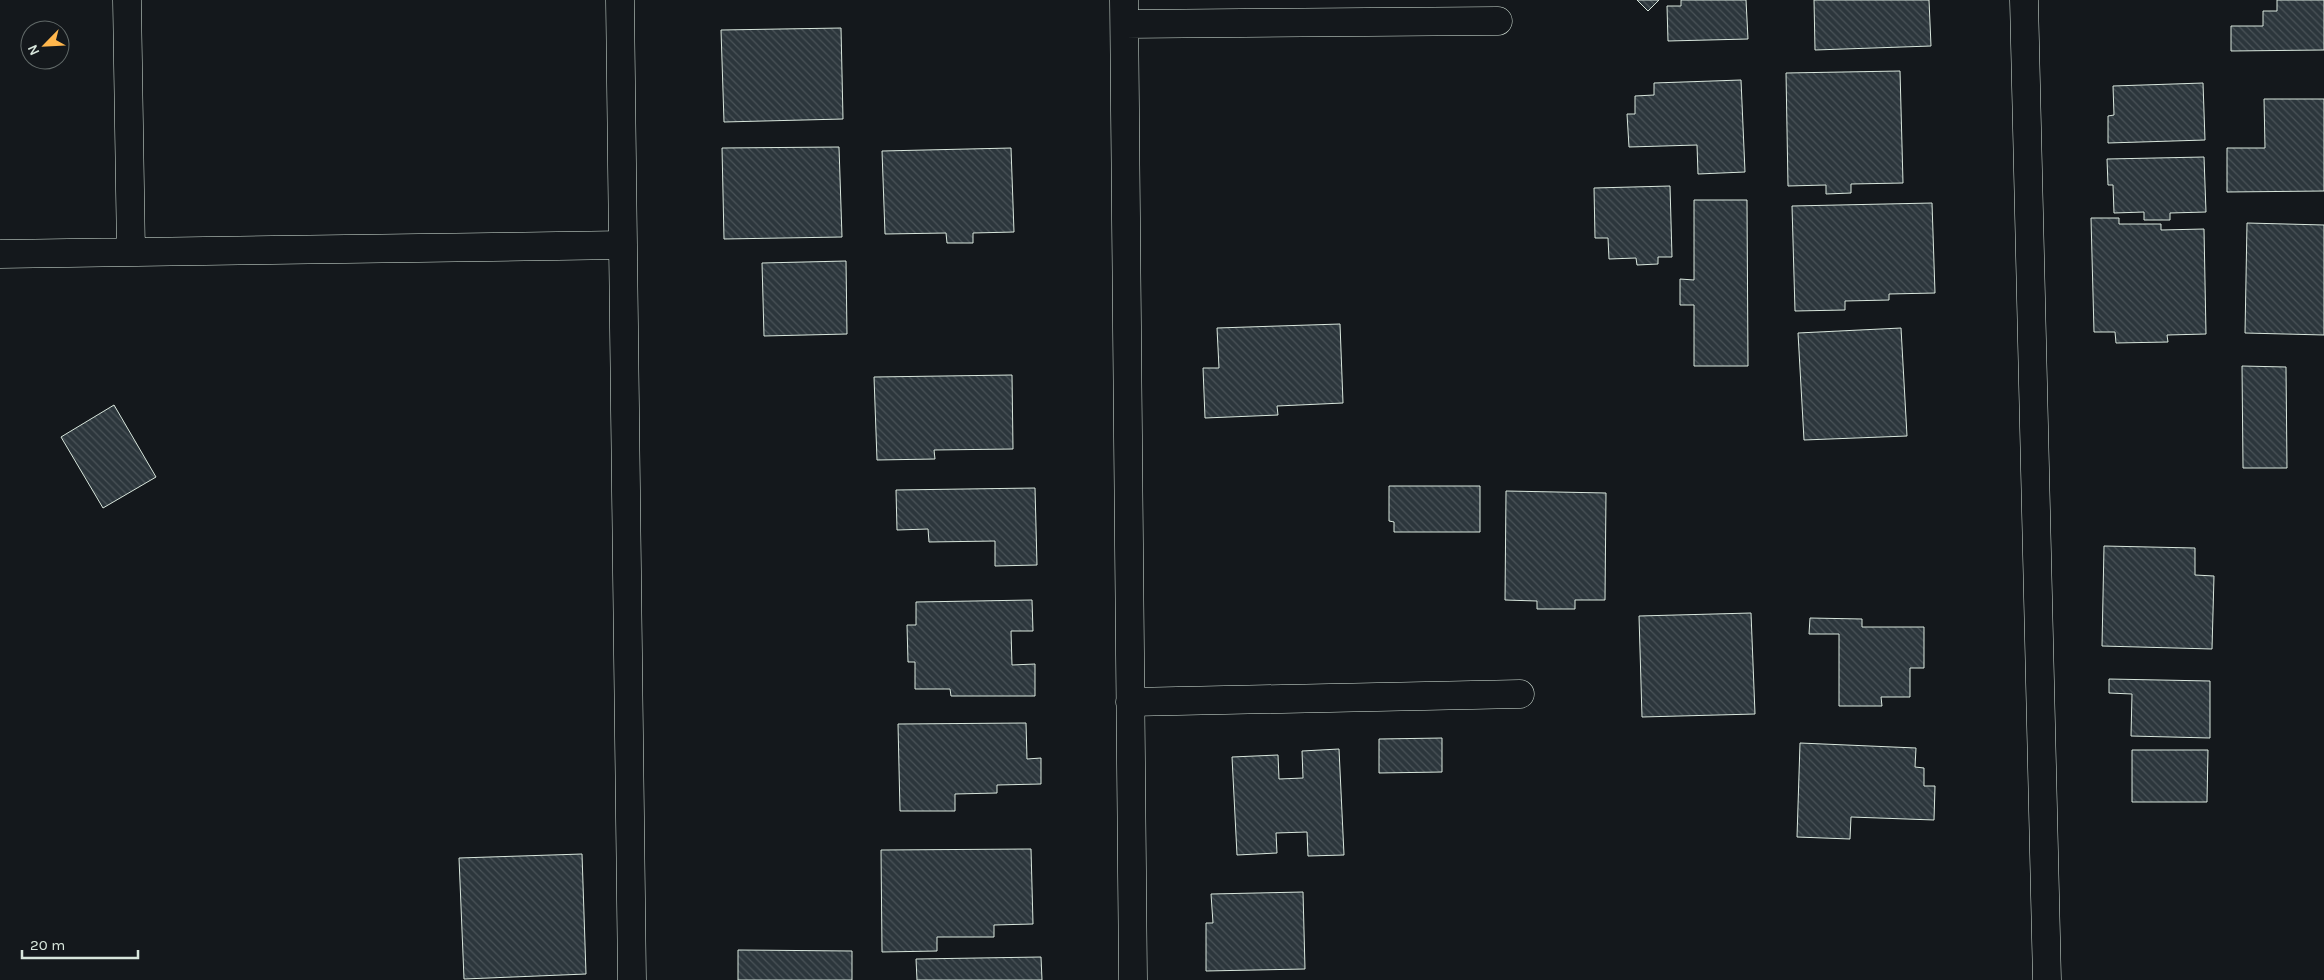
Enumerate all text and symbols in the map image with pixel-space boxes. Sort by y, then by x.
north arrow [20,20,70,70]
text: N [24,42,43,58]
scale bar [22,928,139,960]
text: 20 m [30,936,65,954]

